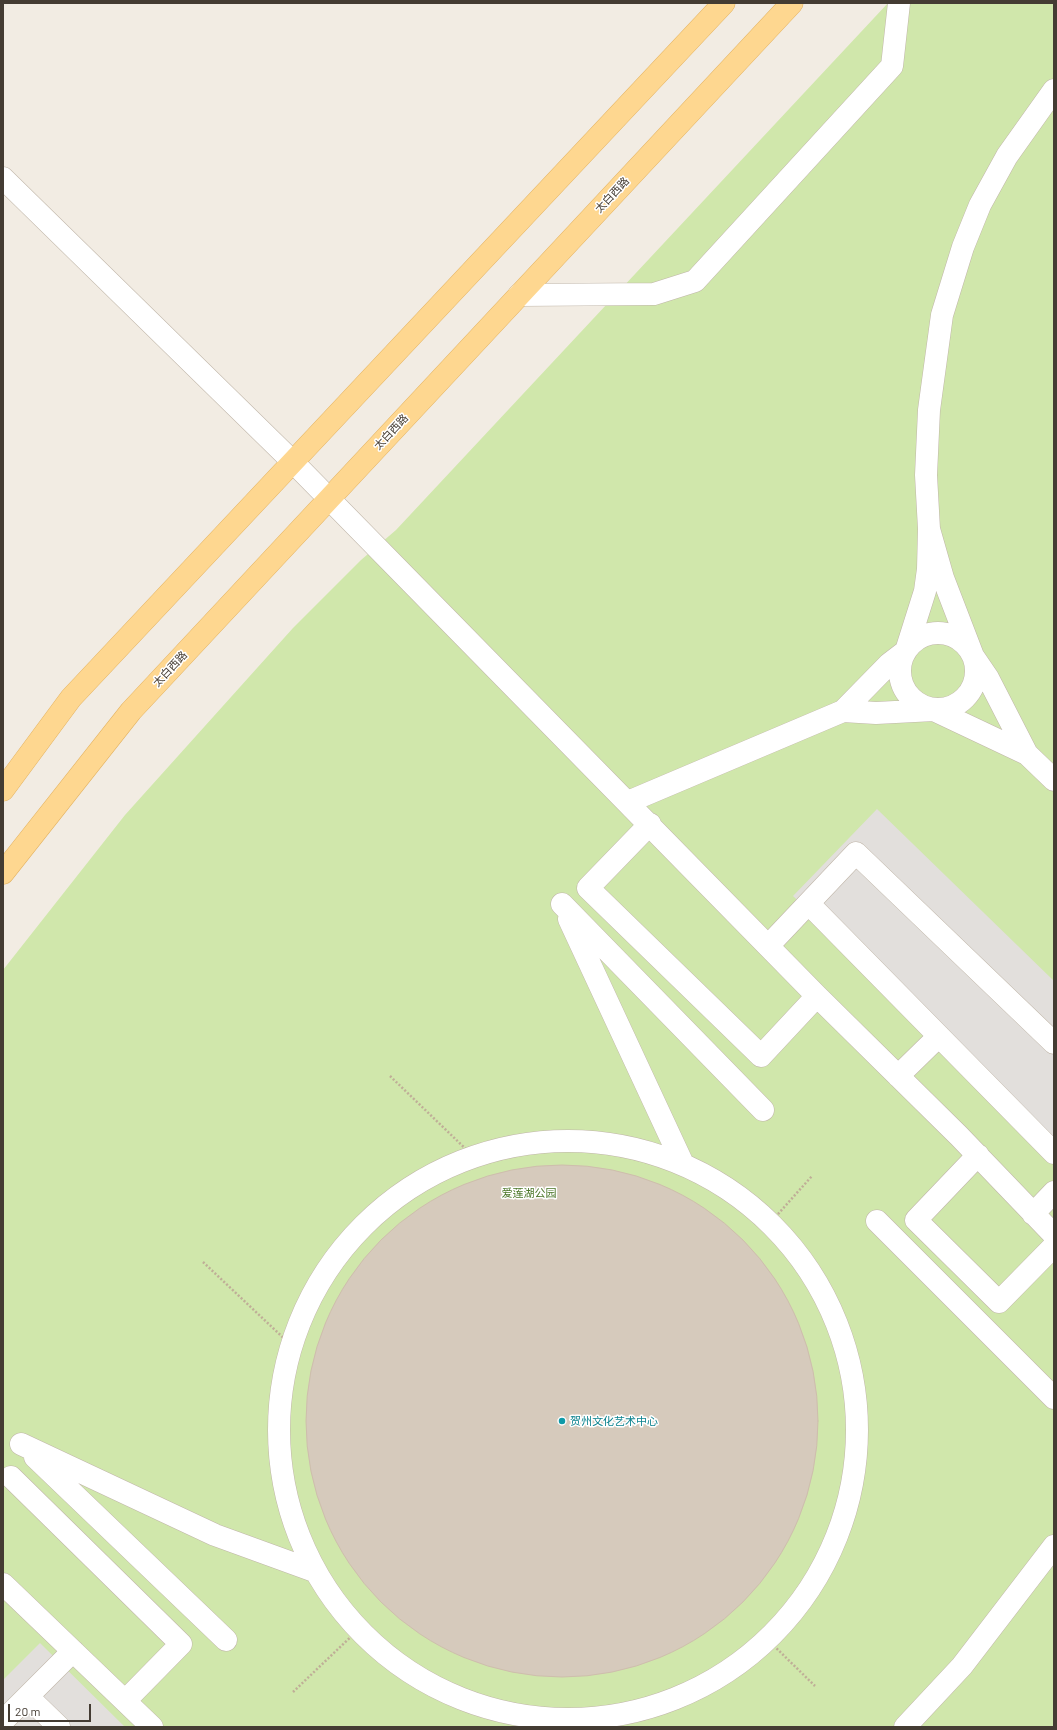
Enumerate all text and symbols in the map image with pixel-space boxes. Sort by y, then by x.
street label: 太白西路 [592,174,632,216]
street label: 太白西路 [371,411,411,453]
street label: 太白西路 [150,648,190,690]
park label: 爱莲湖公园 [502,1186,556,1200]
place label: 贺州文化艺术中心 [570,1414,658,1428]
marker: 贺州文化艺术中心 [557,1416,567,1426]
scale bar [10,1696,93,1722]
text: 20 m [15,1704,41,1718]

